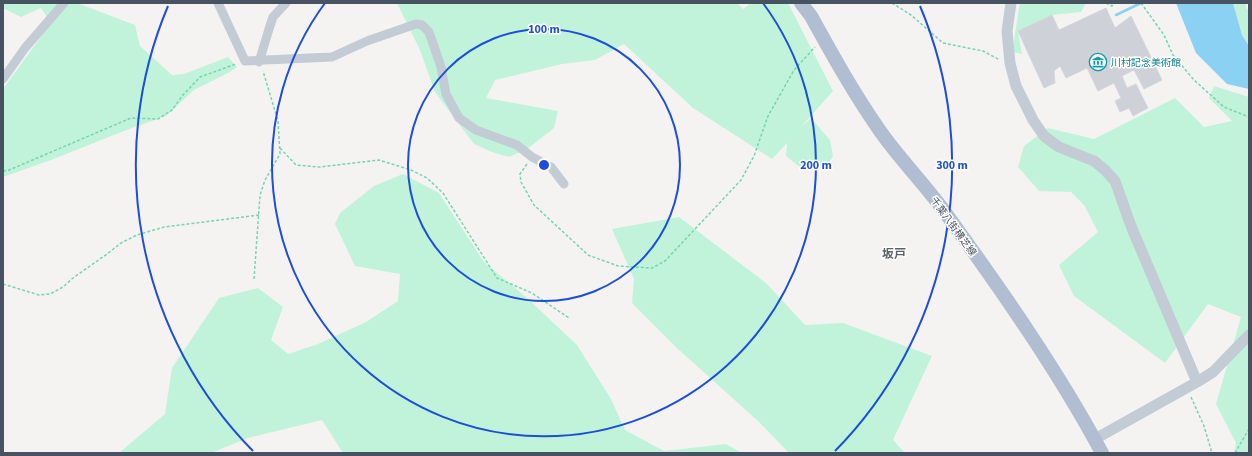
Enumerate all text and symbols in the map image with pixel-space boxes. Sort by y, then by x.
text: 100 m [528,21,560,38]
museum icon: 川村記念美術館 [1088,52,1108,72]
place label: 川村記念美術館 [1111,56,1181,70]
text: 200 m [800,157,832,174]
text: 300 m [936,157,968,174]
centre of rings [537,158,551,172]
street label: 千葉八街横芝線 [927,194,979,259]
district label: 坂戸 [882,246,906,263]

